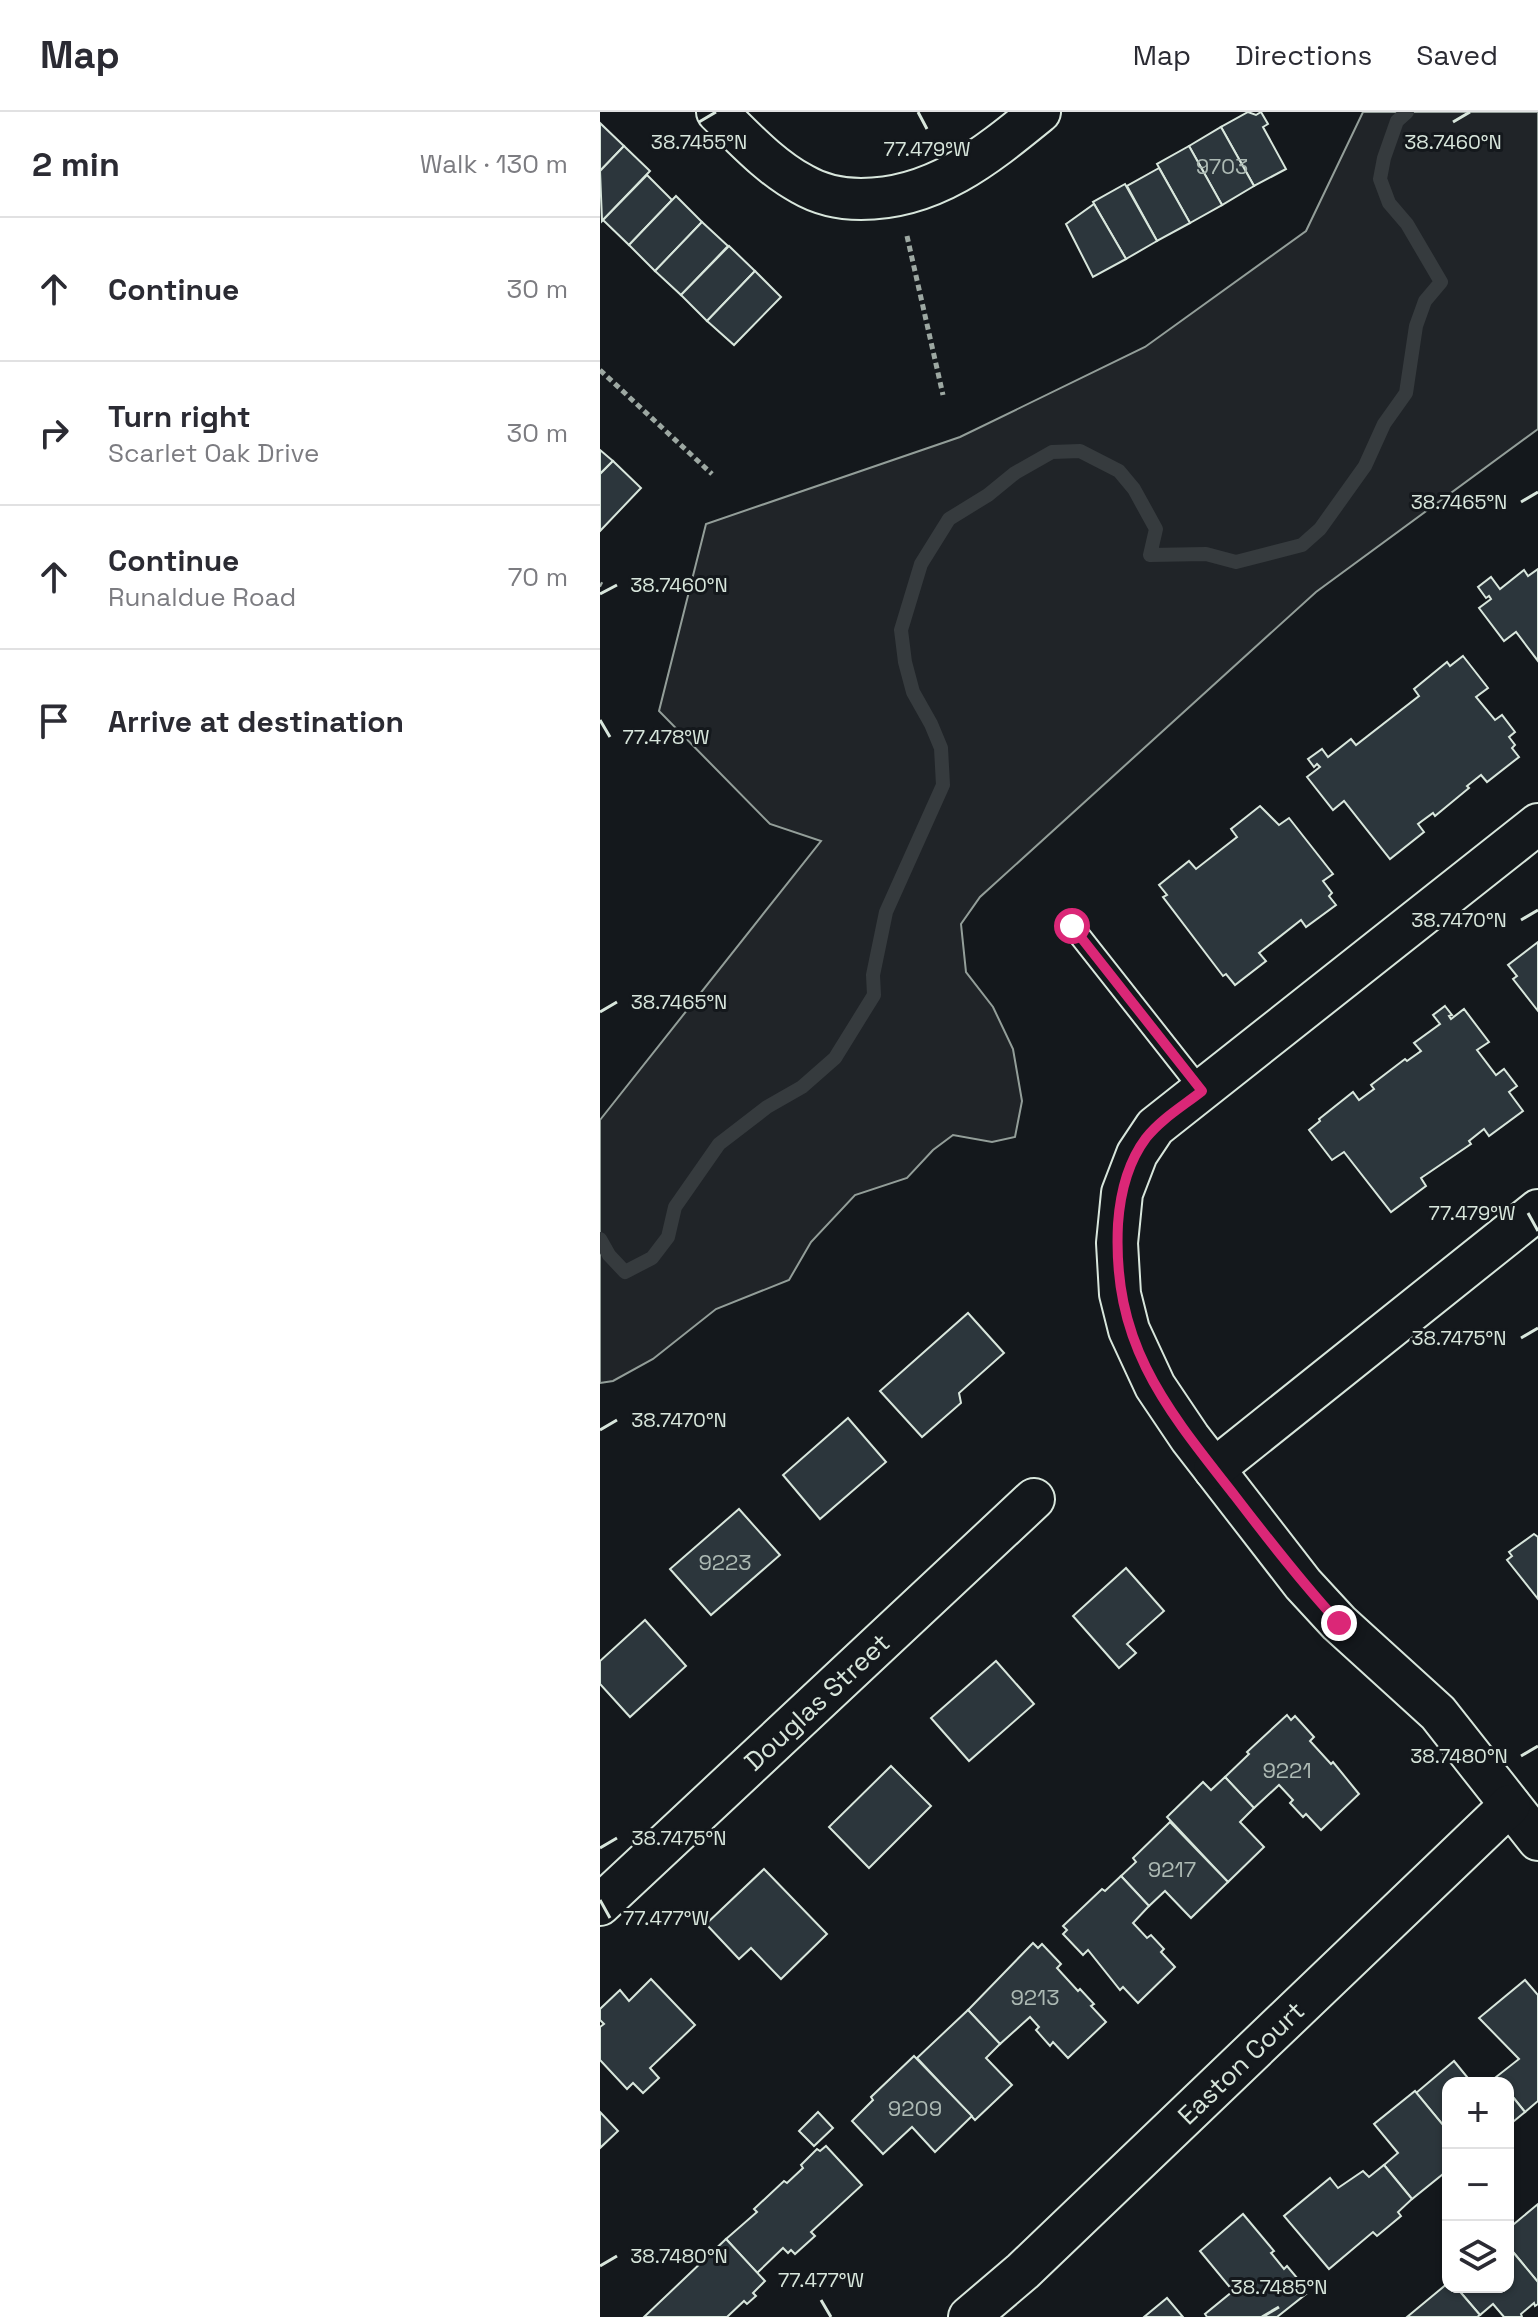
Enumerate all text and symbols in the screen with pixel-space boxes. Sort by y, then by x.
text: Map [40,31,120,79]
text: Map [1133,37,1191,73]
text: Directions [1235,37,1372,73]
text: Saved [1416,37,1498,73]
text: 38.7455°N [651,129,747,155]
text: 38.7460°N [1404,129,1502,155]
text: 77.479°W [884,136,970,162]
text: 2 min [32,143,120,186]
text: Walk · 130 m [420,147,568,181]
house number: 9703 [1196,152,1248,180]
icon: ahead [32,267,76,311]
text: Continue [108,270,239,309]
text: 30 m [507,272,568,306]
text: Turn right [108,397,251,436]
icon: right [32,411,76,455]
text: 30 m [507,416,568,450]
text: Scarlet Oak Drive [108,436,319,470]
text: 38.7465°N [1411,489,1507,515]
text: Continue [108,541,239,580]
icon: ahead [32,555,76,599]
text: 70 m [508,560,568,594]
text: 38.7460°N [630,572,728,598]
text: Runaldue Road [108,580,296,614]
icon: arrive [32,699,76,743]
text: Arrive at destination [108,702,404,741]
text: 77.478°W [623,724,709,750]
text: 38.7470°N [1411,907,1507,933]
route start [1054,908,1090,944]
text: 38.7465°N [631,989,727,1015]
text: 77.479°W [1429,1200,1515,1226]
text: 38.7475°N [1411,1325,1507,1351]
text: 38.7470°N [631,1407,727,1433]
house number: 9223 [698,1548,752,1576]
route end [1321,1605,1357,1641]
street label: Douglas Street [737,1626,897,1778]
text: 38.7480°N [1410,1743,1508,1769]
house number: 9221 [1262,1756,1312,1784]
text: 38.7475°N [631,1825,727,1851]
house number: 9217 [1148,1855,1196,1883]
text: 77.477°W [623,1905,709,1931]
house number: 9213 [1010,1983,1060,2011]
street label: Easton Court [1170,1994,1312,2132]
map controls [1442,2077,1514,2293]
button: + [1442,2077,1514,2149]
house number: 9209 [888,2094,942,2122]
button: − [1442,2149,1514,2221]
button: layers [1442,2221,1514,2293]
text: 38.7480°N [630,2243,728,2269]
text: 77.477°W [778,2267,864,2293]
text: 38.7485°N [1231,2274,1327,2300]

